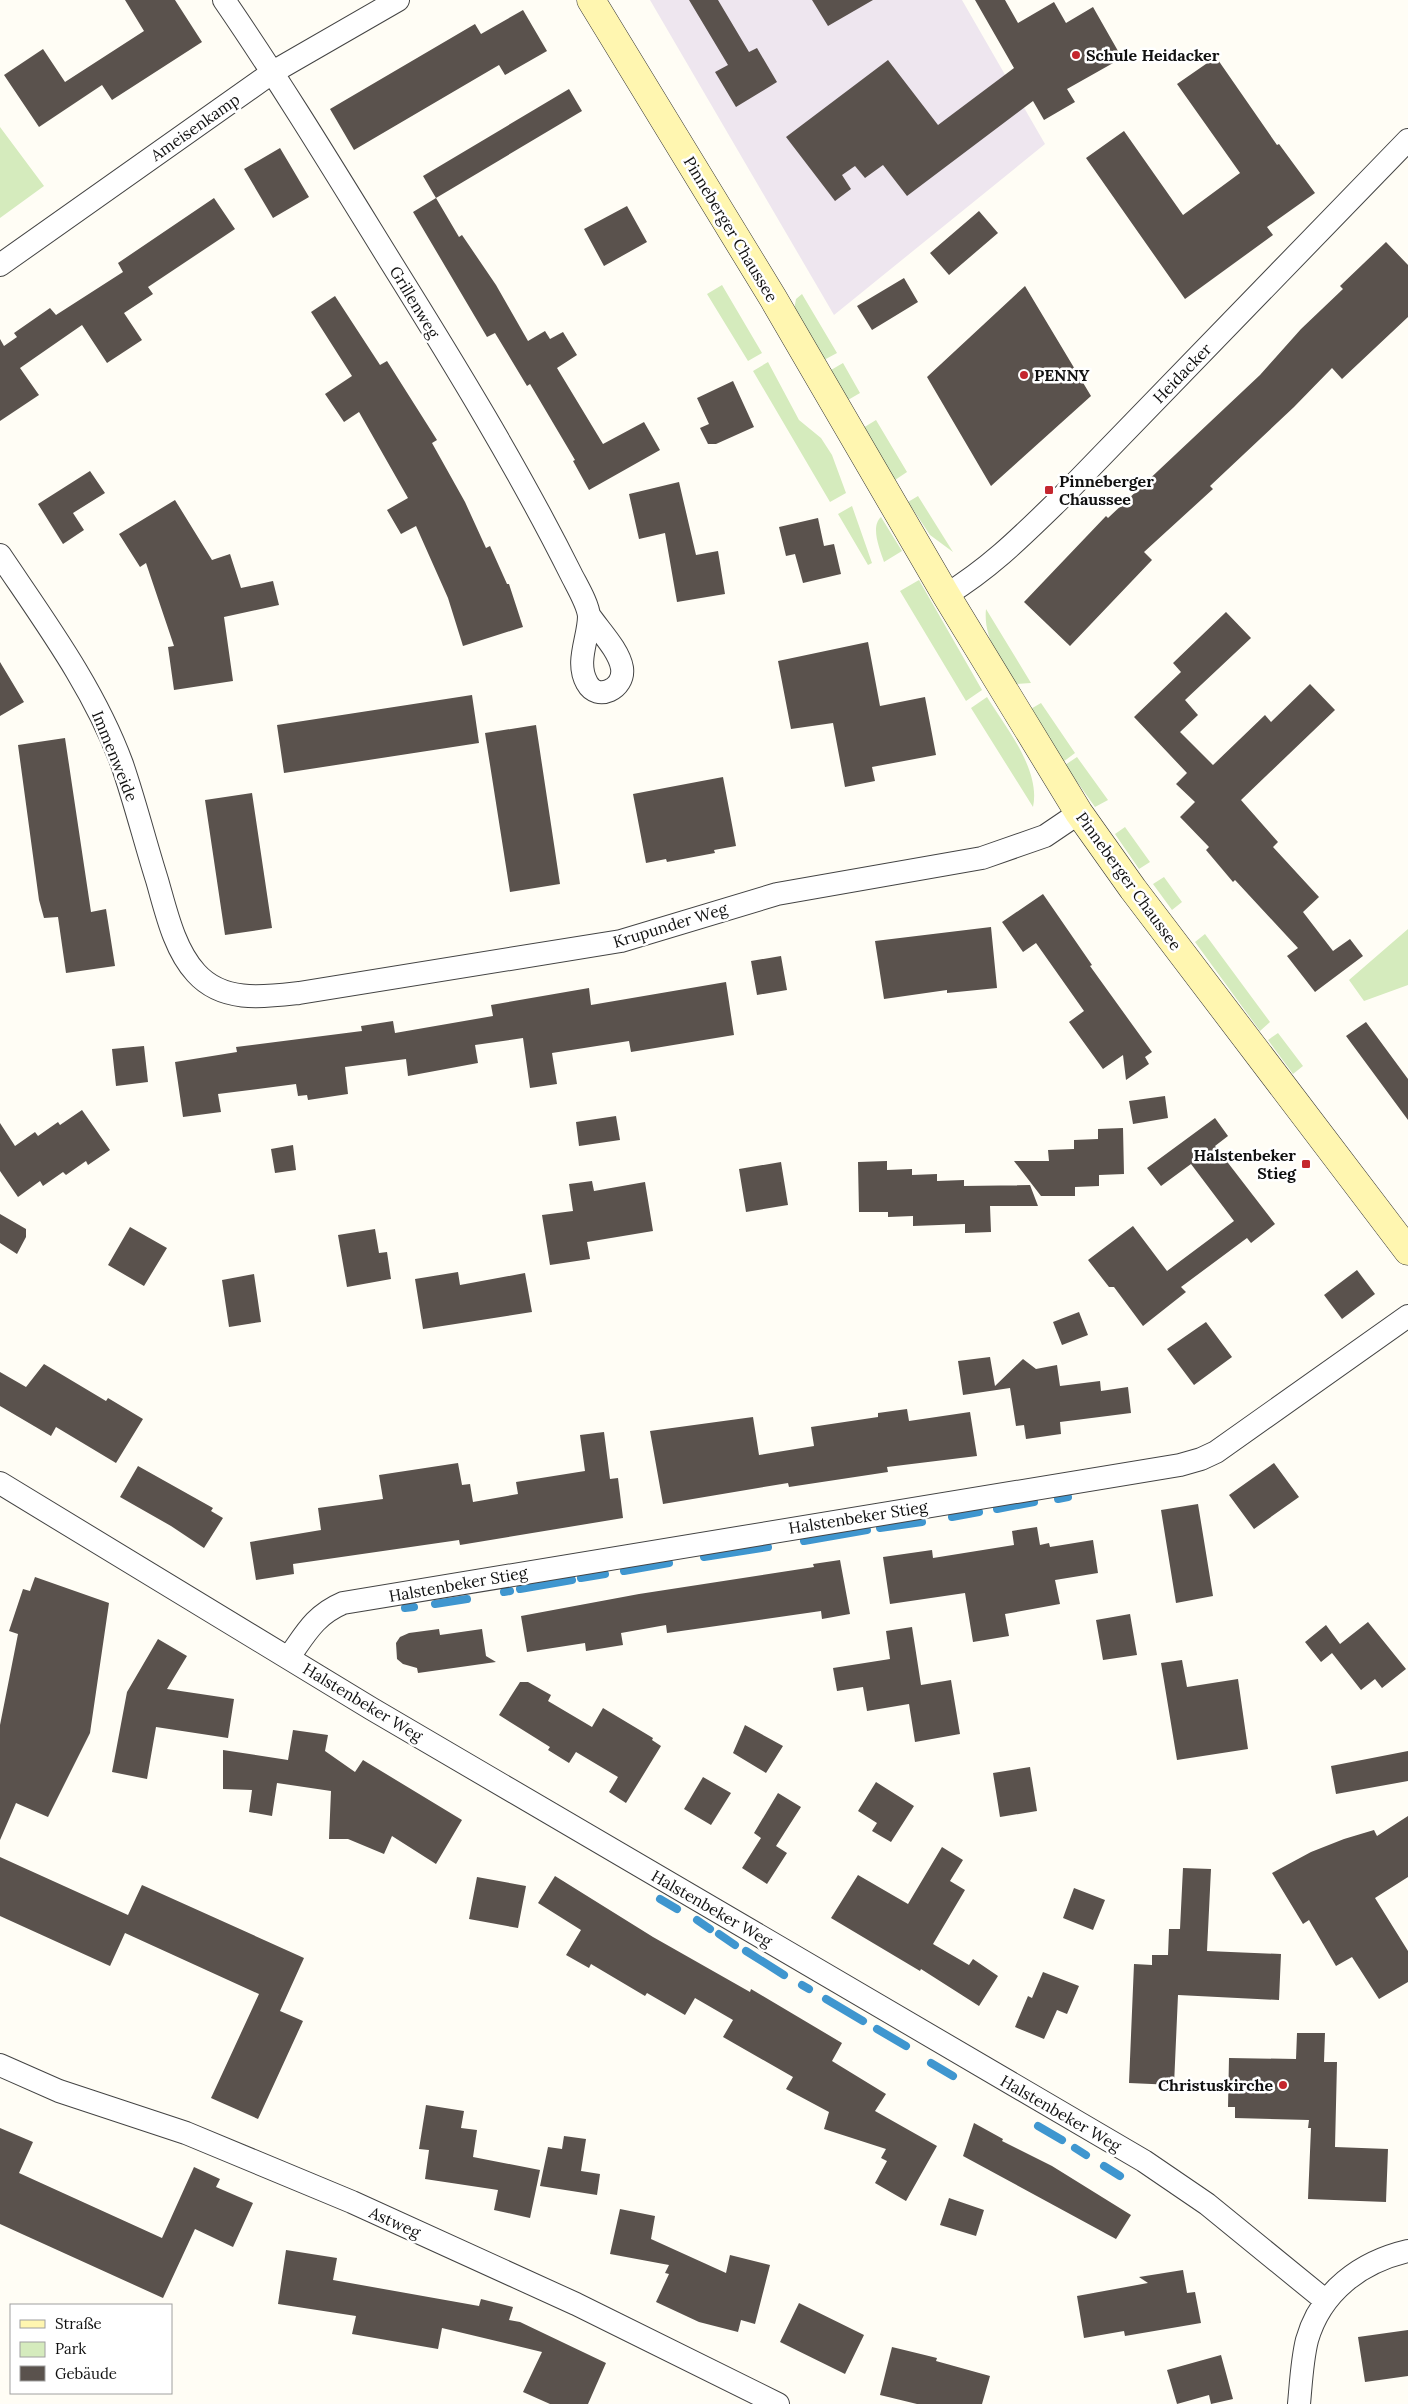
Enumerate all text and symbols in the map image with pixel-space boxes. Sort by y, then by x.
place label: Schule Heidacker [1086,45,1220,65]
marker: Schule Heidacker [1070,49,1082,61]
street label: Ameisenkamp [146,89,243,166]
street label: Pinneberger Chaussee [680,153,783,306]
street label: Grillenweg [386,262,445,343]
street label: Heidacker [1149,339,1216,407]
place label: PENNY [1034,365,1090,385]
marker: PENNY [1018,369,1030,381]
place label: Pinneberger Chaussee [1059,471,1154,509]
marker: Pinneberger Chaussee [1043,484,1055,496]
street label: Immenweide [88,708,142,805]
street label: Pinneberger Chaussee [1072,808,1186,954]
street label: Krupunder Weg [610,898,731,952]
place label: Halstenbeker Stieg [1194,1145,1297,1183]
marker: Halstenbeker Stieg [1300,1158,1312,1170]
street label: Halstenbeker Stieg [787,1496,930,1538]
street label: Halstenbeker Stieg [387,1562,530,1606]
street label: Halstenbeker Weg [300,1658,427,1746]
street label: Halstenbeker Weg [648,1865,777,1951]
street label: Halstenbeker Weg [997,2070,1126,2156]
place label: Christuskirche [1158,2075,1273,2095]
marker: Christuskirche [1277,2079,1289,2091]
street label: Astweg [365,2201,425,2243]
legend [10,2304,172,2394]
text: Straße [55,2314,102,2333]
text: Park [55,2339,86,2358]
text: Gebäude [55,2364,117,2383]

